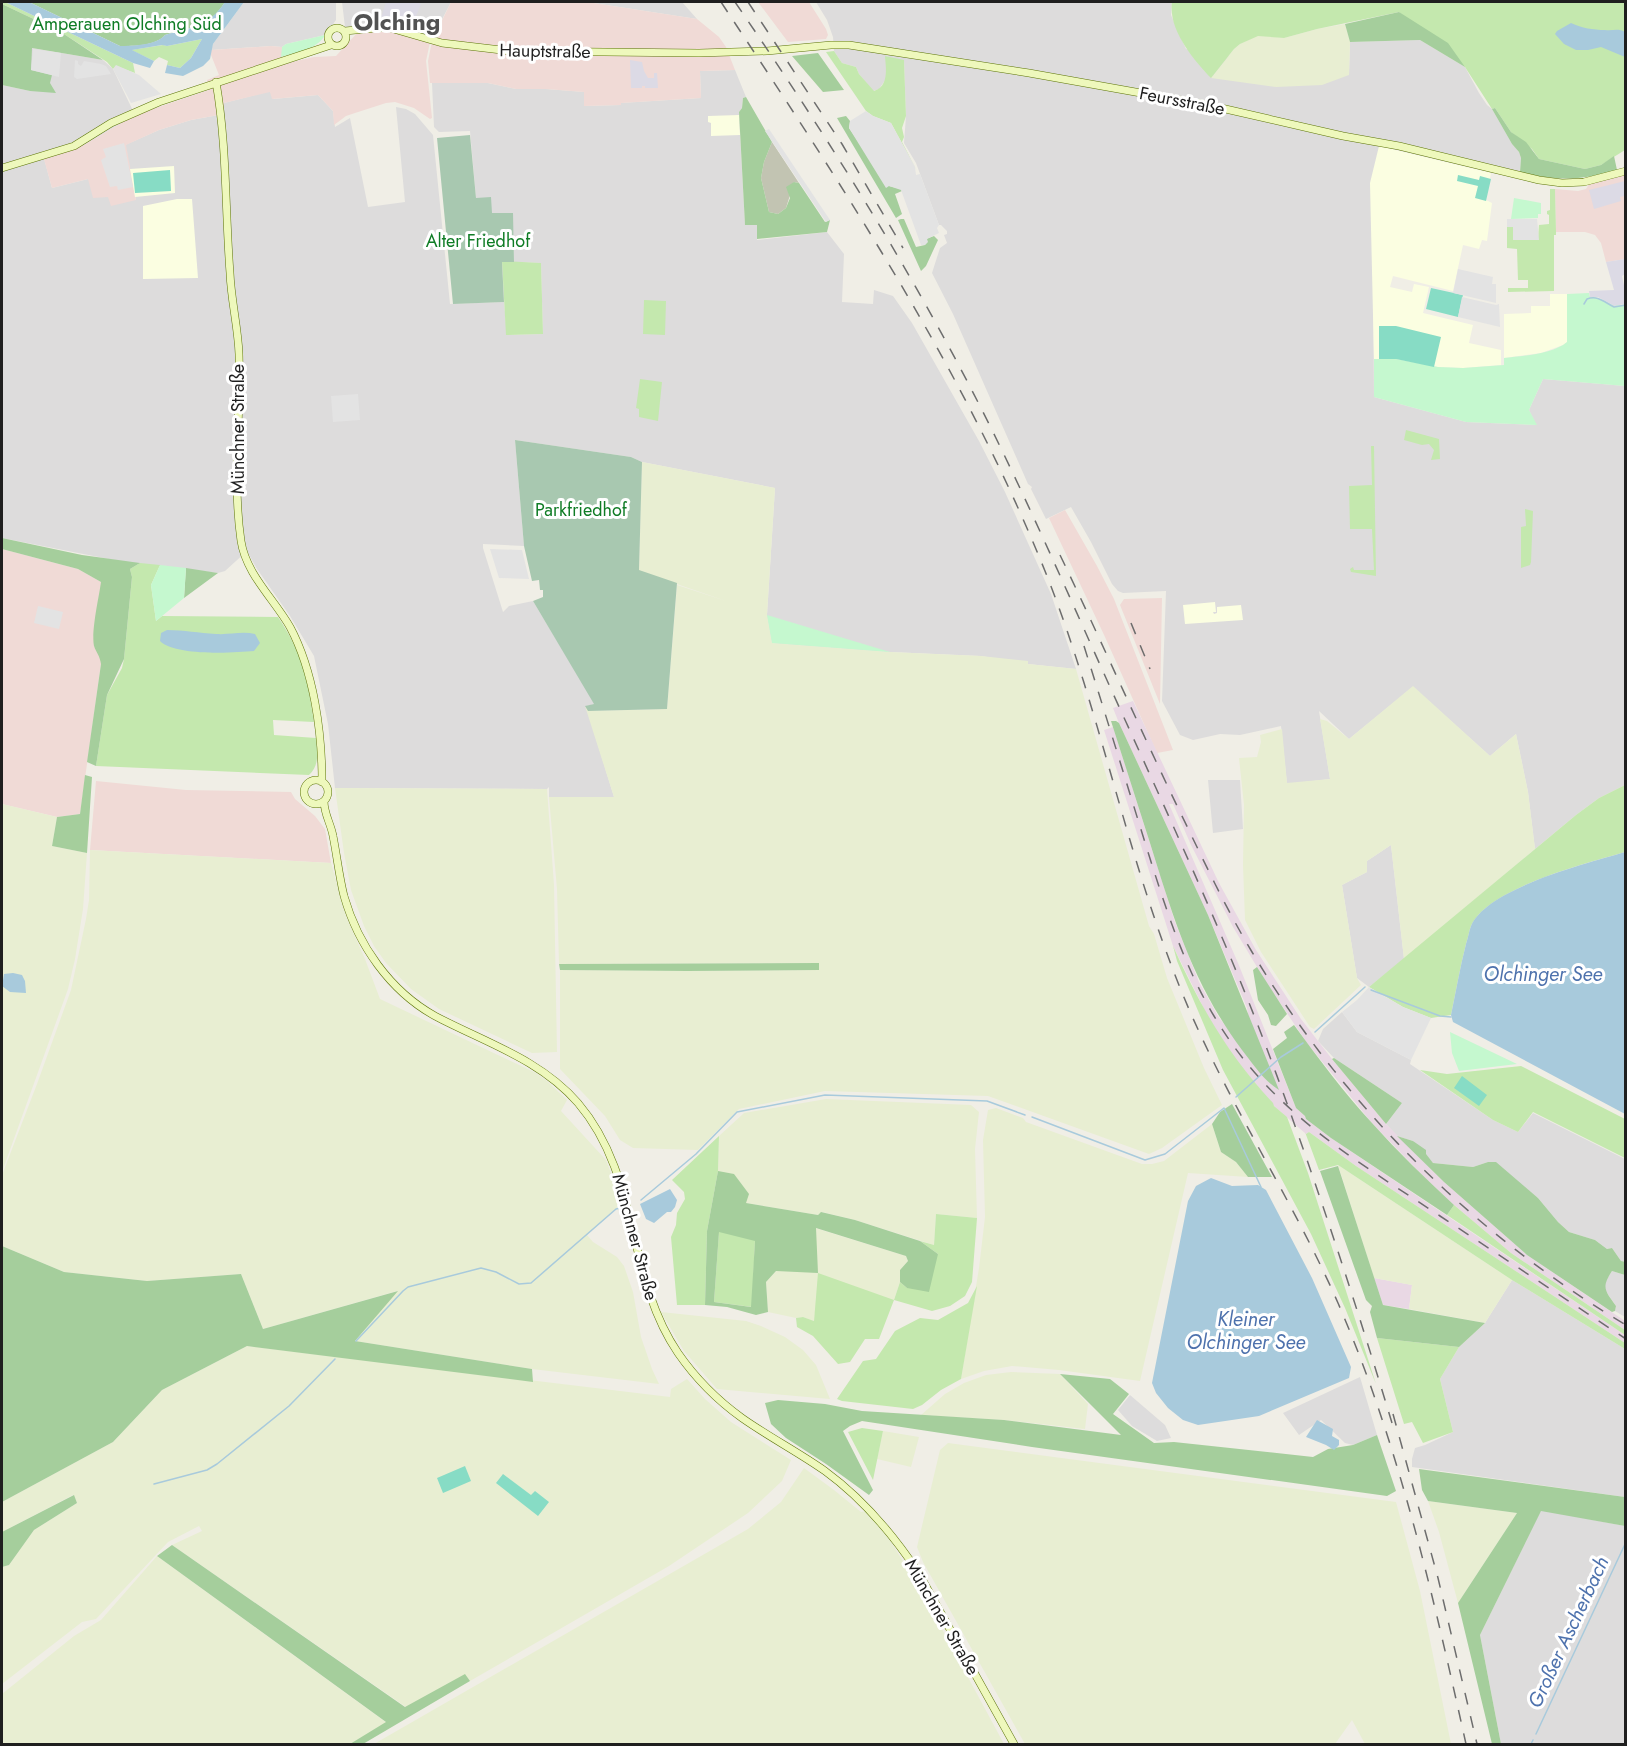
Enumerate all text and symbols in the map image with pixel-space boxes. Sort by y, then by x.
district label: Olching [354,4,440,39]
park label: Amperauen Olching Süd [32,11,222,37]
street label: Hauptstraße [499,37,591,65]
street label: Feursstraße [1137,80,1227,122]
park label: Alter Friedhof [426,228,531,254]
street label: Münchner Straße [225,364,251,494]
park label: Parkfriedhof [535,497,628,523]
water label: Olchinger See [1484,960,1602,989]
street label: Münchner Straße [606,1171,664,1303]
water label: Kleiner Olchinger See [1187,1305,1305,1357]
water label: Großer Ascherbach [1521,1552,1616,1713]
street label: Münchner Straße [898,1554,986,1680]

